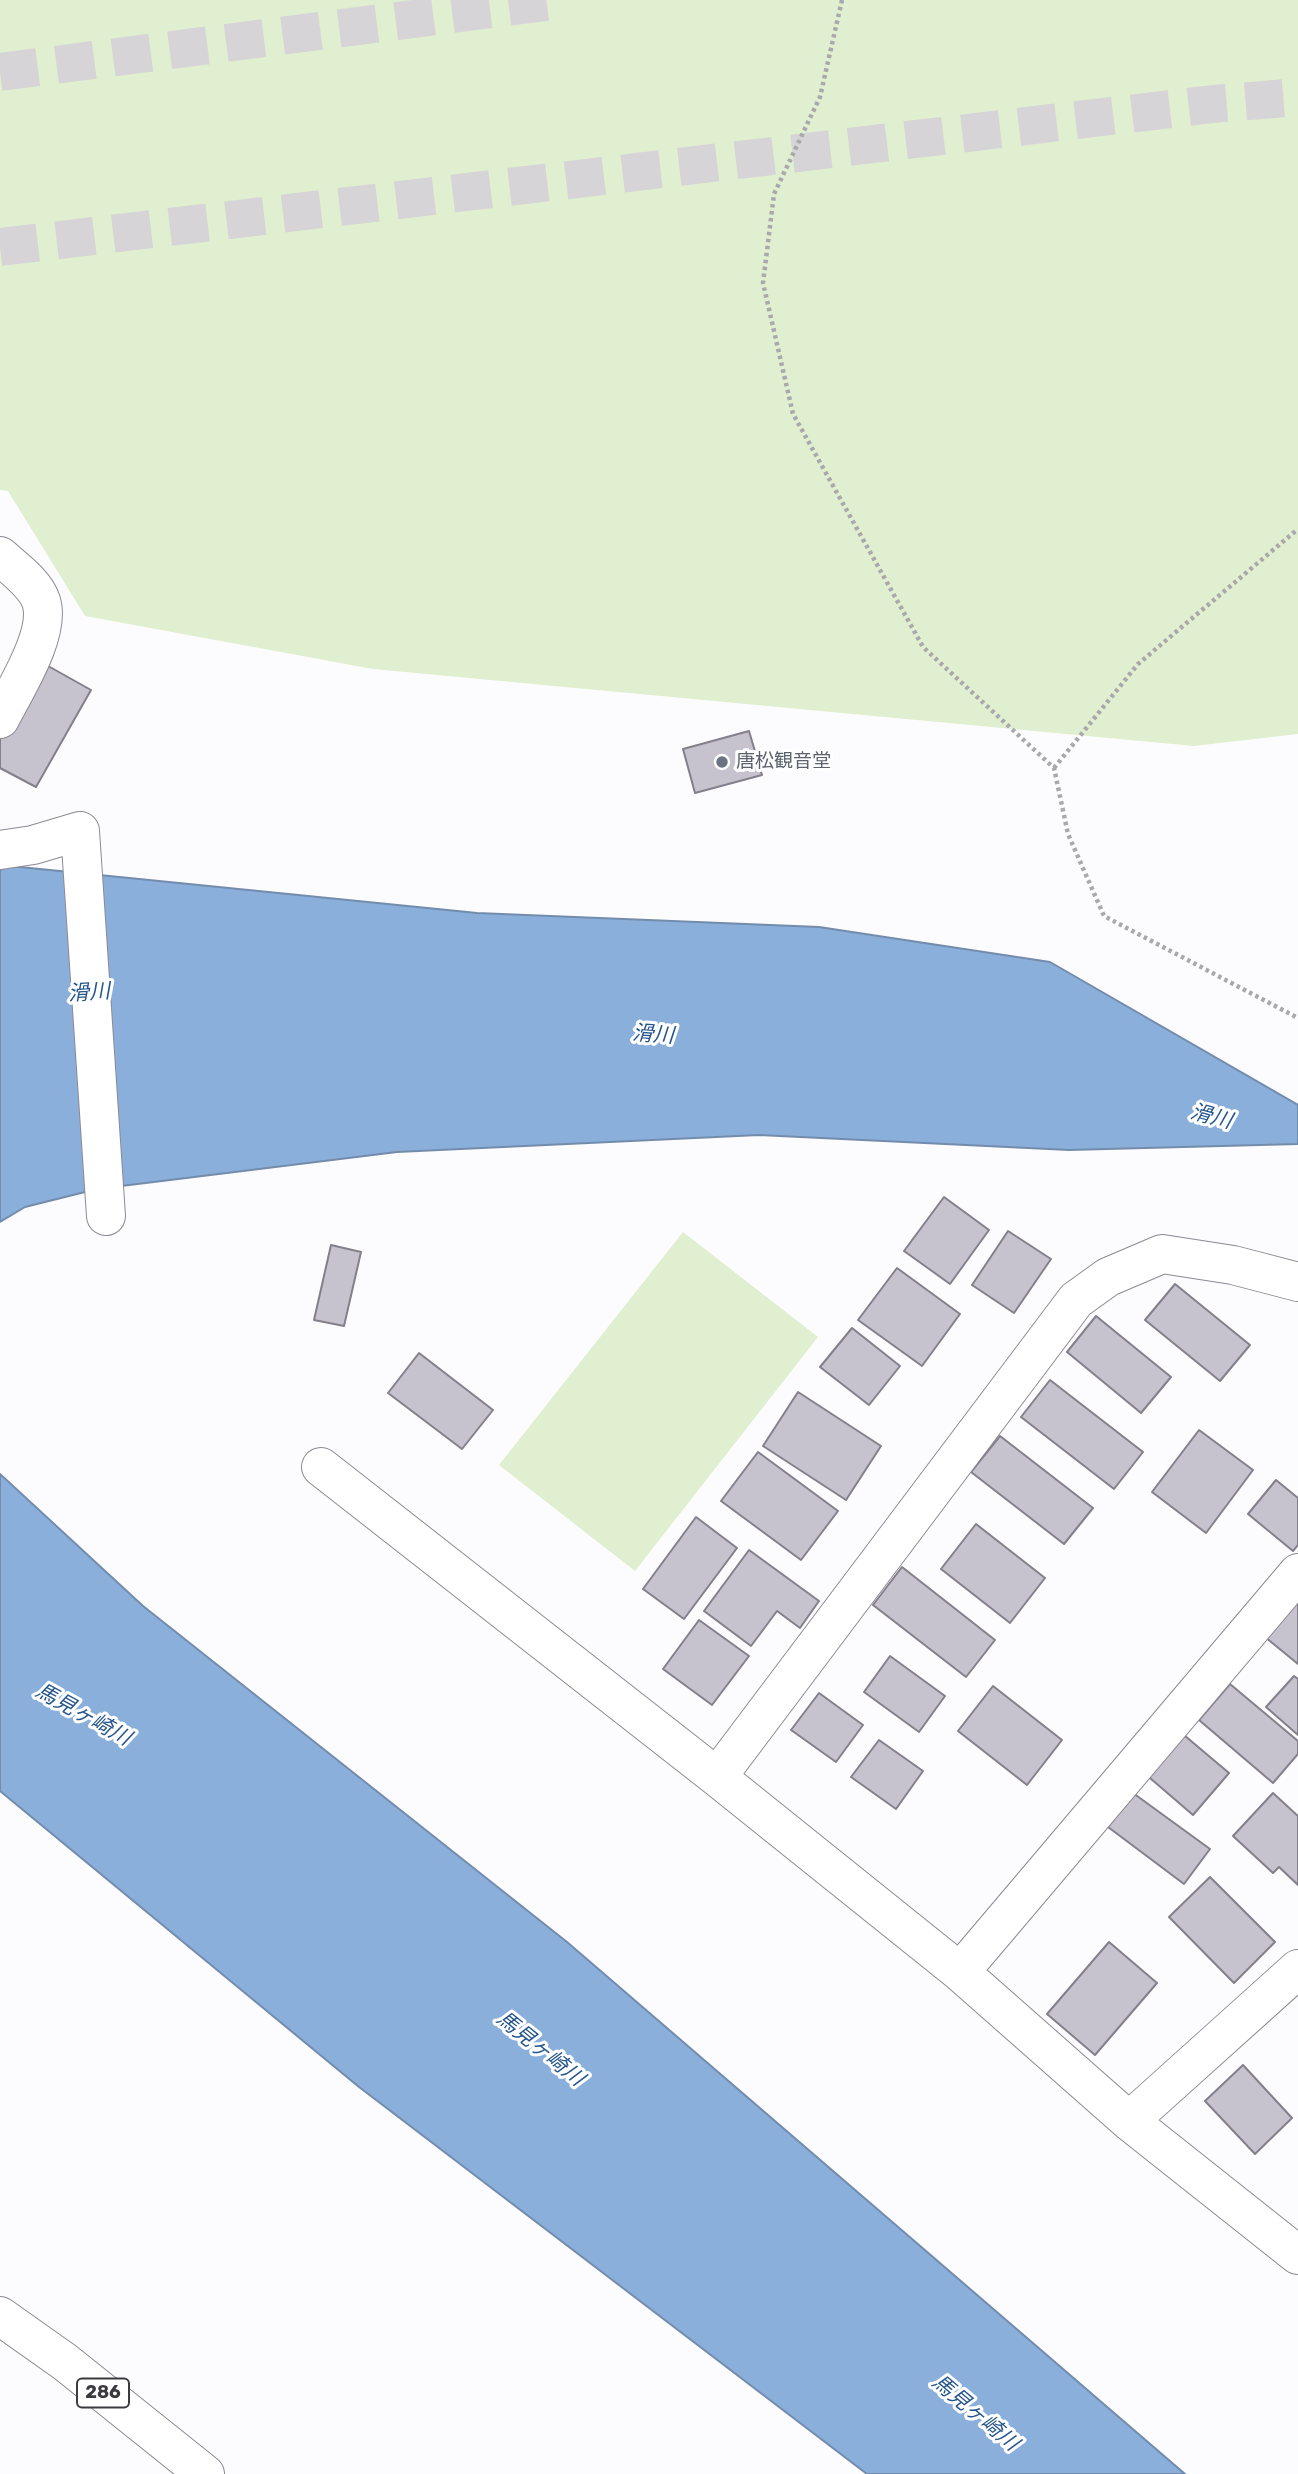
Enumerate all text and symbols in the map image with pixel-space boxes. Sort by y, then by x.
place label: 唐松観音堂 [736,751,831,773]
marker: 唐松観音堂 [714,754,730,770]
water label: 滑川 [67,979,111,1007]
water label: 滑川 [631,1021,675,1049]
water label: 滑川 [1187,1099,1235,1135]
water label: 馬見ヶ崎川 [31,1679,135,1751]
water label: 馬見ヶ崎川 [491,2006,589,2092]
water label: 馬見ヶ崎川 [927,2370,1023,2456]
road number: 286 [77,2378,129,2407]

